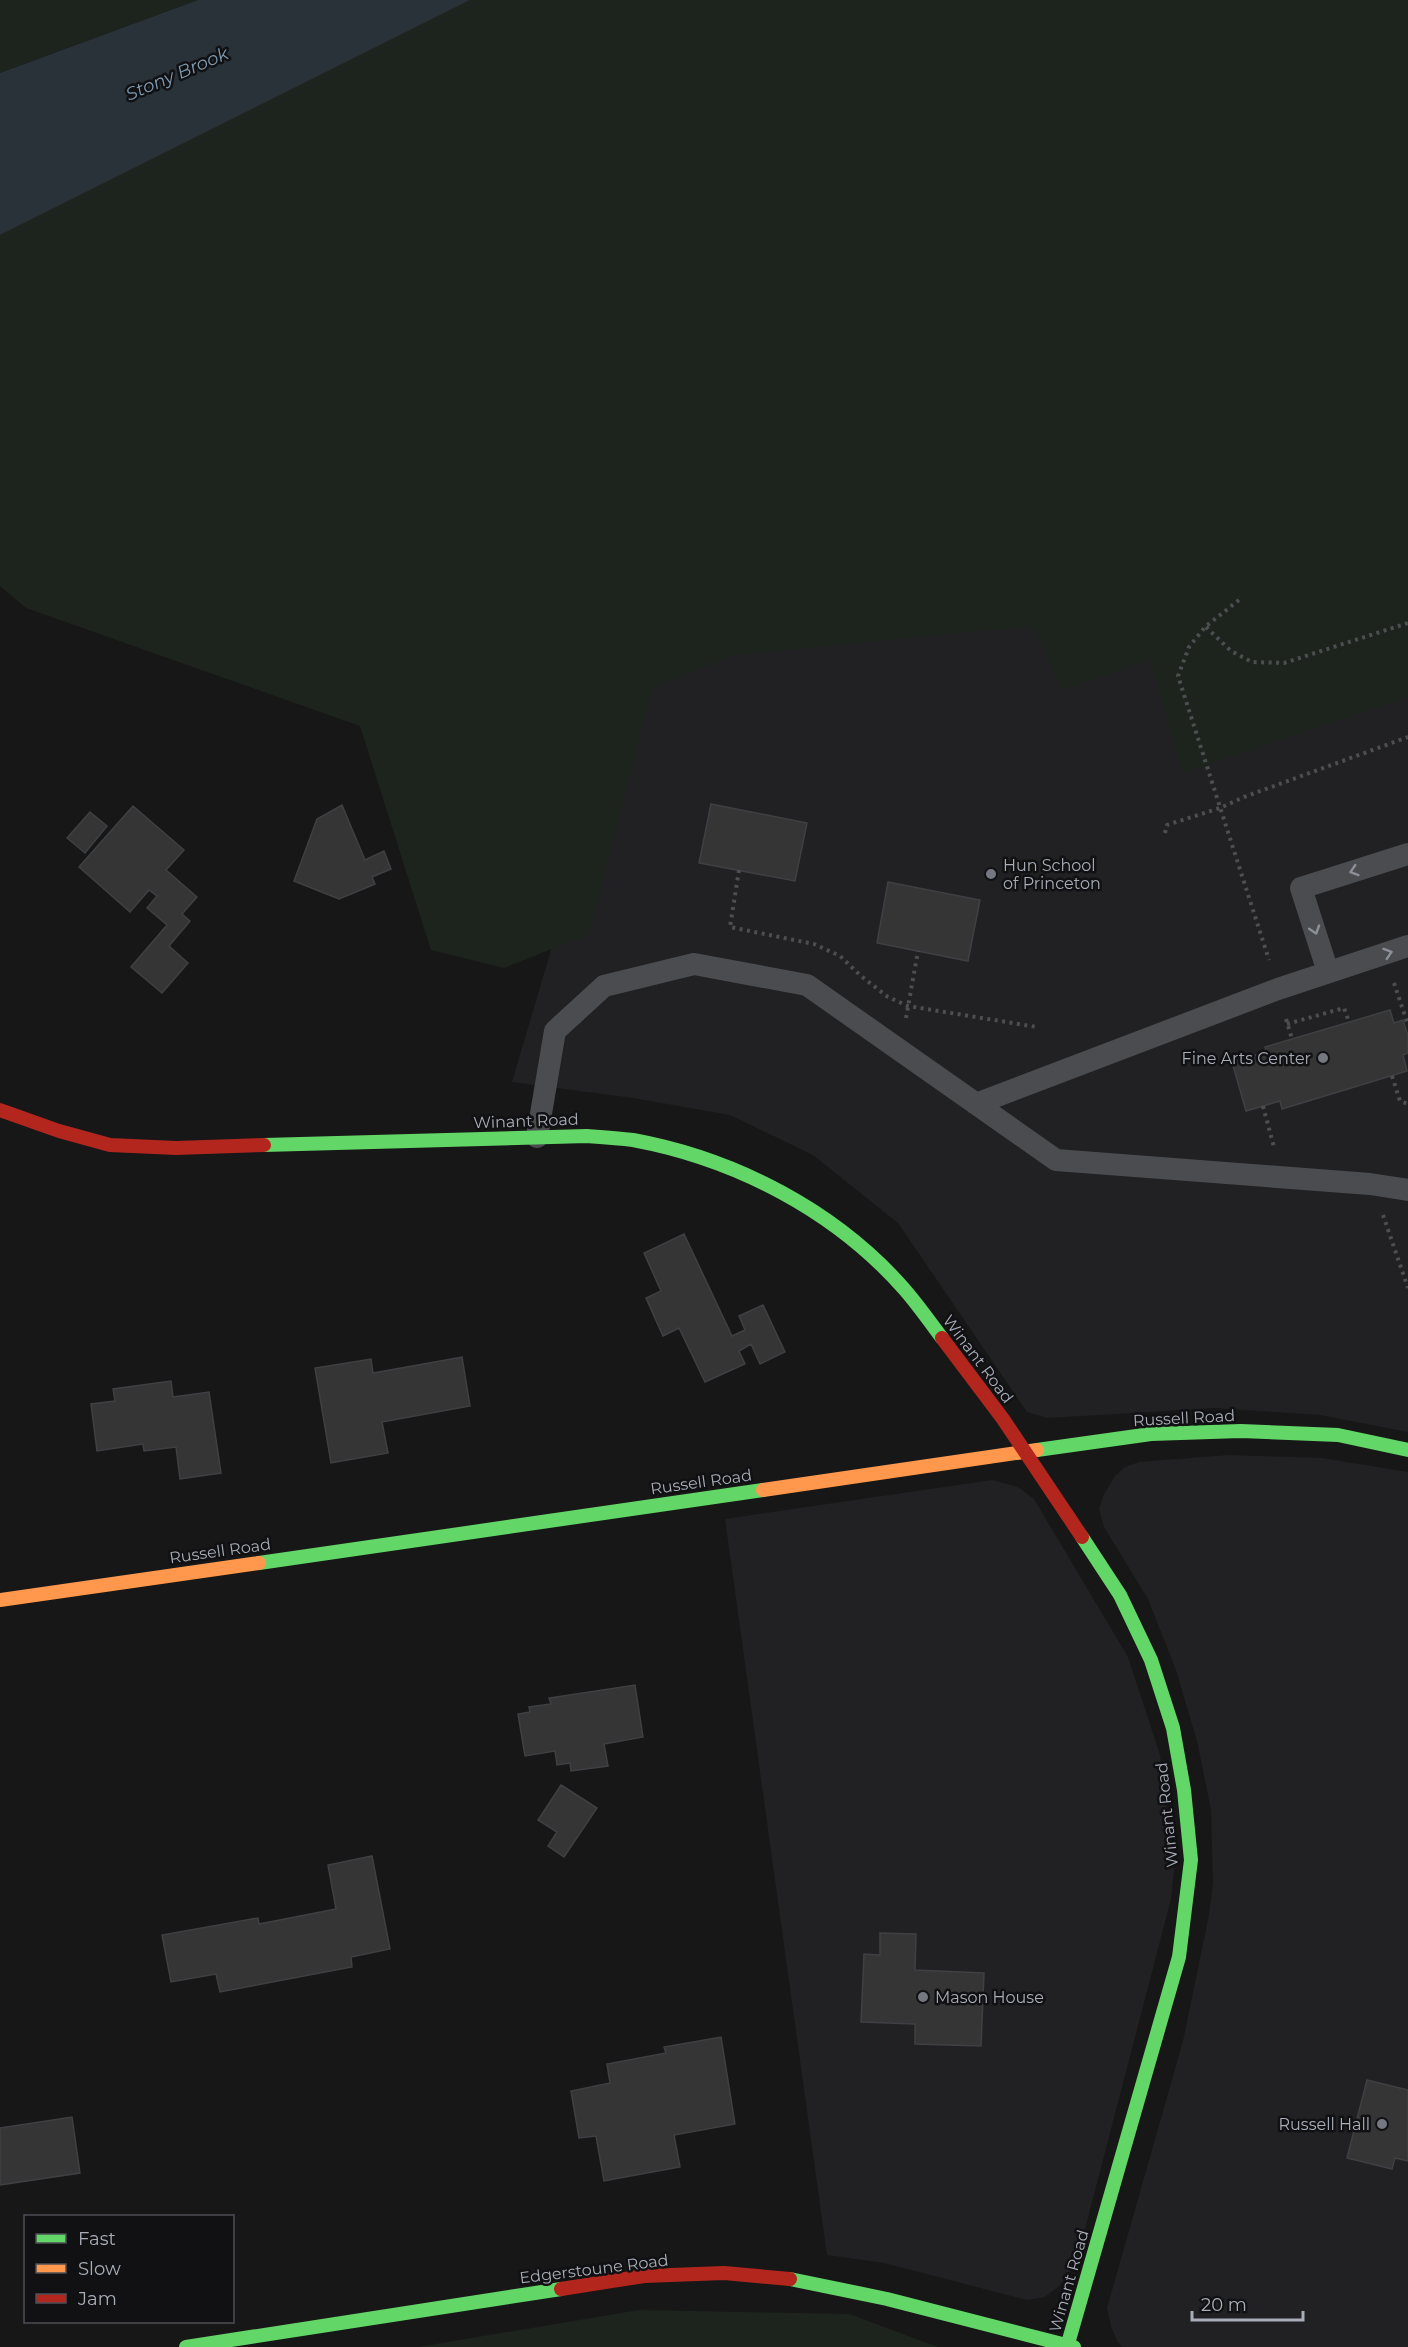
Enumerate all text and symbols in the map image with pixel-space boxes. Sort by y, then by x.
water label: Stony Brook [122,42,233,106]
place label: Hun School of Princeton [1003,856,1101,893]
one-way arrow [1349,864,1360,876]
marker: Hun School of Princeton [984,867,998,881]
one-way arrow [1307,924,1320,935]
one-way arrow [1382,947,1393,960]
place label: Fine Arts Center [1182,1049,1311,1068]
marker: Fine Arts Center [1316,1051,1330,1065]
street label: Winant Road [473,1110,579,1132]
street label: Winant Road [939,1311,1017,1407]
street label: Russell Road [1132,1406,1236,1430]
street label: Russell Road [649,1465,753,1499]
street label: Russell Road [168,1534,272,1568]
street label: Winant Road [1152,1762,1182,1868]
place label: Mason House [935,1988,1044,2007]
marker: Mason House [916,1990,930,2004]
place label: Russell Hall [1279,2115,1370,2134]
marker: Russell Hall [1375,2117,1389,2131]
legend [24,2215,234,2323]
text: Fast [78,2228,116,2250]
street label: Winant Road [1045,2228,1093,2334]
street label: Edgerstoune Road [519,2250,669,2288]
text: Slow [78,2258,121,2280]
scale bar [1192,2284,1303,2322]
text: Jam [77,2288,117,2310]
text: 20 m [1201,2294,1247,2316]

